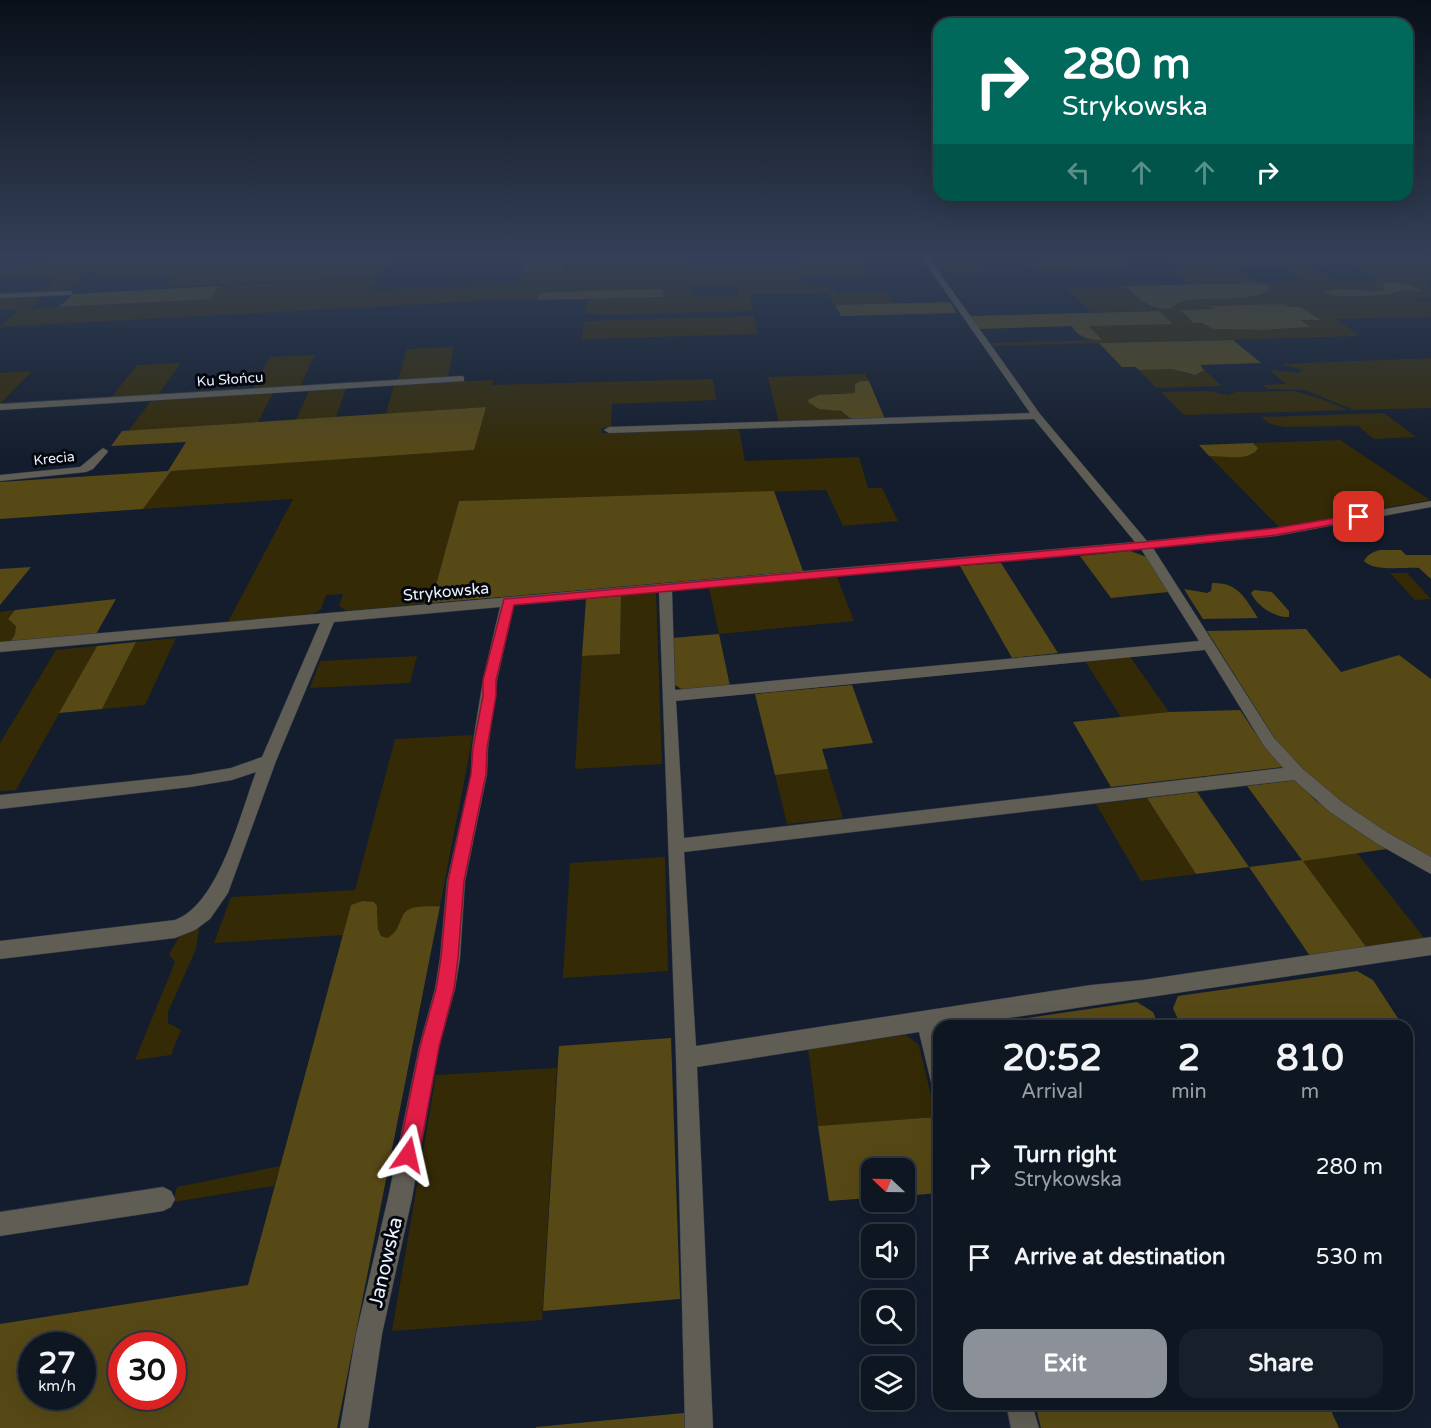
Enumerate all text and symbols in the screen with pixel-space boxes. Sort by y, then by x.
text: 280 m [1062,39,1191,90]
icon: right [963,42,1041,120]
text: Strykowska [1062,90,1208,123]
icon: left [1062,156,1095,189]
icon: ahead [1125,156,1158,189]
icon: ahead [1188,156,1221,189]
icon: right [1251,156,1284,189]
street label: Ku Słońcu [196,369,264,390]
street label: Krecia [33,448,75,469]
pin [1333,491,1384,542]
icon: arrive [1342,500,1375,533]
street label: Strykowska [402,578,490,606]
text: 20:52 [1002,1037,1102,1080]
text: 2 [1178,1037,1200,1080]
text: 810 [1276,1037,1344,1080]
text: Arrival [1021,1080,1083,1104]
text: min [1171,1080,1207,1104]
text: m [1301,1080,1319,1104]
position arrow [376,1123,440,1187]
text: Turn right [1014,1142,1116,1168]
icon: right [963,1151,996,1184]
text: 280 m [1316,1154,1383,1180]
north arrow [861,1158,915,1212]
map controls [861,1158,915,1410]
text: Strykowska [1014,1168,1122,1192]
street label: Janowska [364,1215,408,1310]
button: sound [861,1224,915,1278]
icon: arrive [963,1241,996,1274]
text: Arrive at destination [1014,1244,1225,1270]
text: 530 m [1316,1244,1383,1270]
button: search [861,1290,915,1344]
button: Exit [963,1329,1167,1398]
button: Share [1179,1329,1383,1398]
speed limit sign: 30 [108,1332,186,1410]
text: 27 [38,1345,76,1382]
button: layers [861,1356,915,1410]
text: km/h [38,1377,76,1395]

